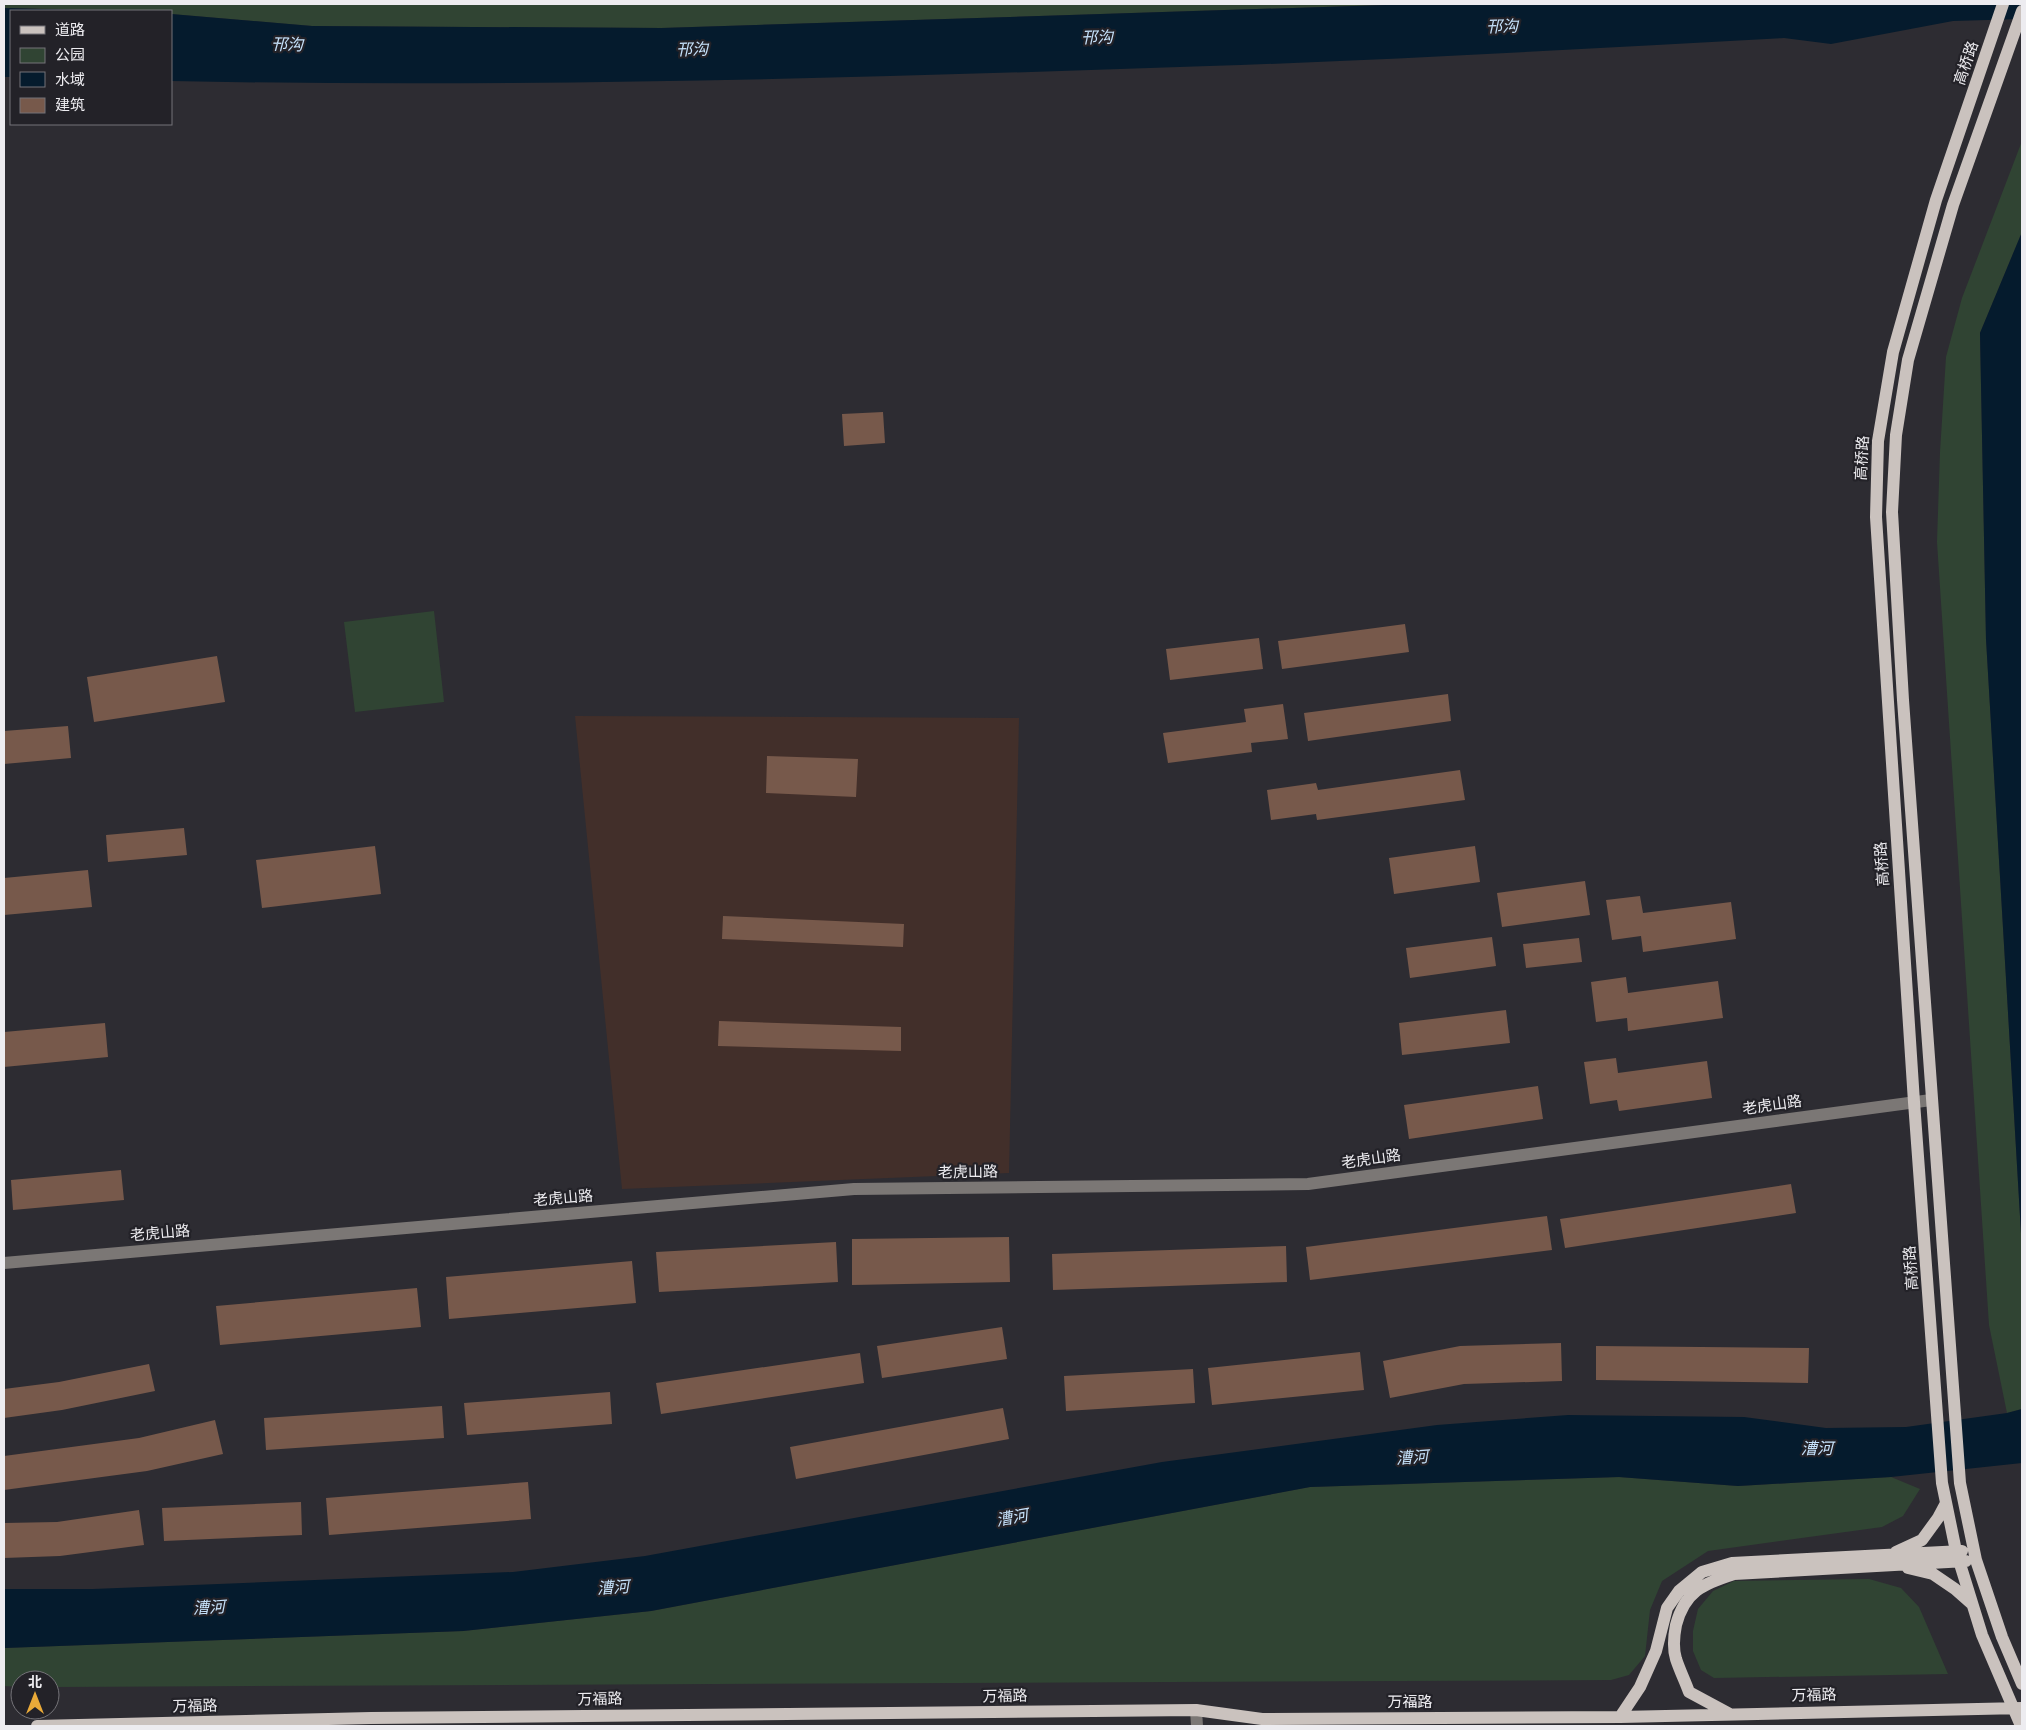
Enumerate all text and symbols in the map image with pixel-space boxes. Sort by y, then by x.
legend [10,10,172,125]
water label: 邗沟 [1486,16,1520,37]
text: 道路 [55,21,85,39]
water label: 邗沟 [1081,27,1115,48]
water label: 邗沟 [271,35,305,54]
water label: 邗沟 [676,39,710,60]
street label: 高桥路 [1950,39,1982,87]
text: 公园 [55,46,85,64]
text: 水域 [55,71,85,89]
text: 建筑 [55,96,85,114]
street label: 高桥路 [1852,435,1872,481]
street label: 高桥路 [1871,841,1893,887]
street label: 老虎山路 [1741,1092,1803,1118]
street label: 老虎山路 [1340,1146,1402,1172]
street label: 老虎山路 [938,1162,998,1182]
street label: 老虎山路 [532,1186,594,1210]
street label: 老虎山路 [129,1221,191,1245]
street label: 高桥路 [1900,1245,1922,1291]
water label: 漕河 [1801,1439,1836,1458]
water label: 漕河 [1395,1447,1432,1468]
water label: 漕河 [995,1505,1032,1530]
water label: 漕河 [596,1577,633,1598]
water label: 漕河 [193,1597,228,1618]
north arrow [10,1670,60,1720]
text: 北 [28,1674,42,1691]
street label: 万福路 [1791,1686,1837,1704]
street label: 万福路 [982,1687,1028,1705]
street label: 万福路 [577,1690,623,1708]
street label: 万福路 [1387,1693,1433,1711]
street label: 万福路 [172,1697,218,1715]

